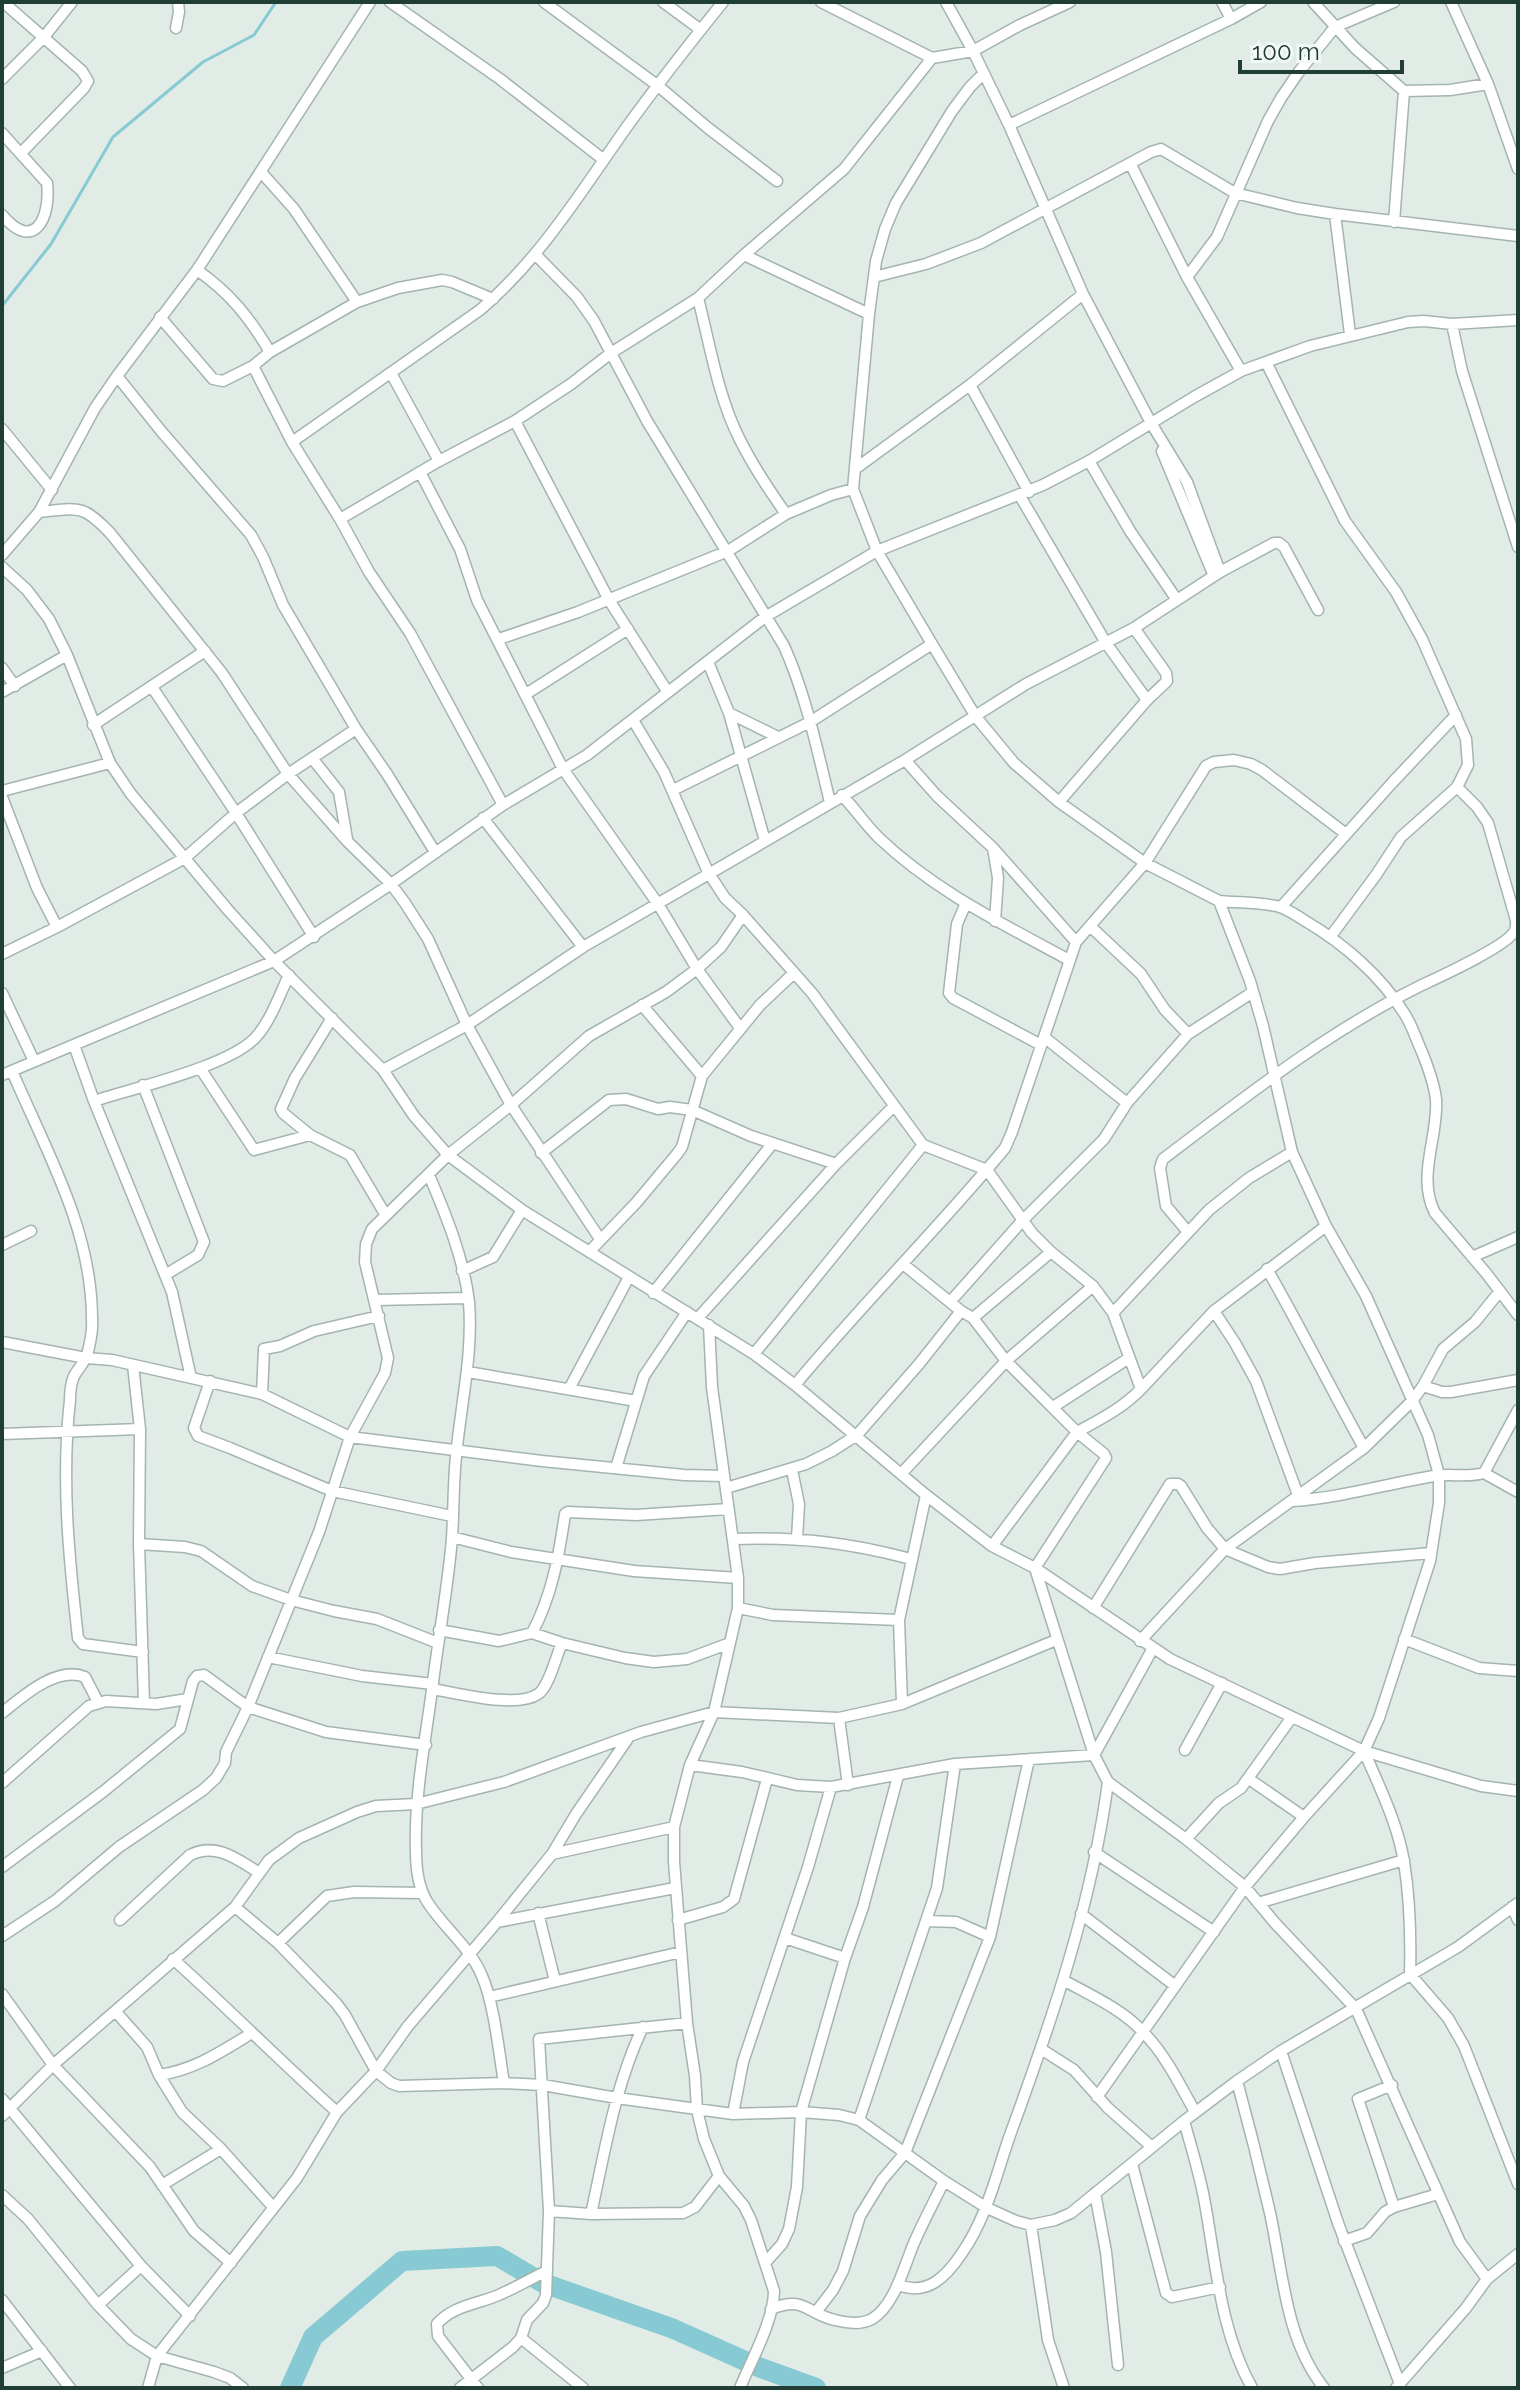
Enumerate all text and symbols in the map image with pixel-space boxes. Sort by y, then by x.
scale bar [1240,24,1402,74]
text: 100 m [1252,37,1320,66]

